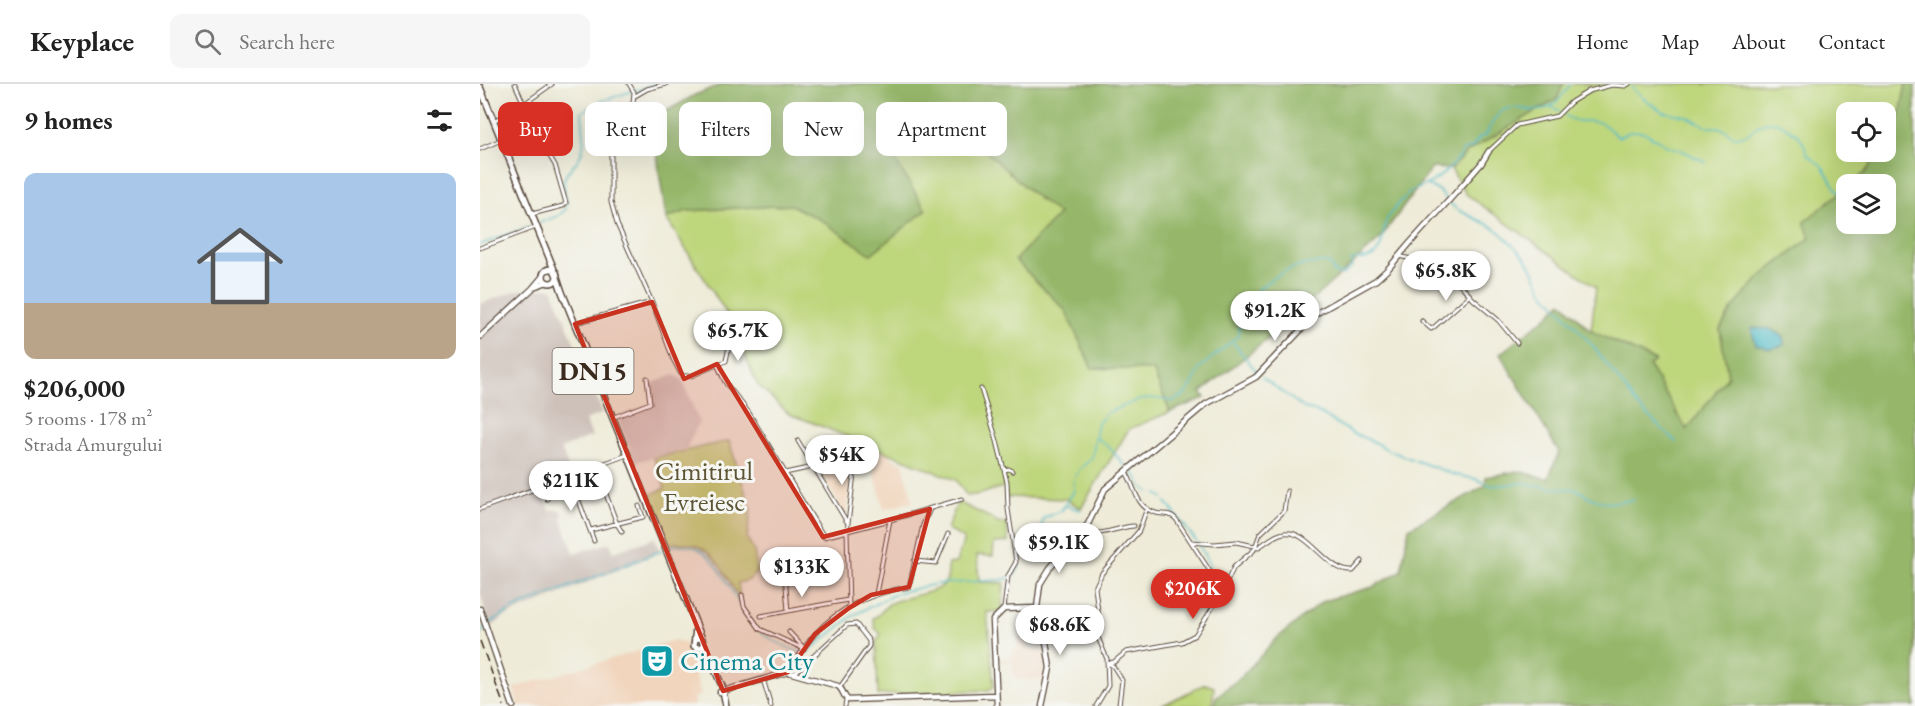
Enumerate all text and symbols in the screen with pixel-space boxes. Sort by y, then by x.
search box [170,14,590,68]
text: Keyplace [30,23,134,59]
icon: search [191,25,224,58]
text: Search here [239,27,335,56]
text: Home [1576,28,1628,55]
text: Map [1661,28,1699,55]
text: About [1732,28,1785,55]
text: Contact [1818,28,1885,55]
chip: Buy [498,102,573,156]
chip: Rent [585,102,667,156]
chip: Filters [679,102,771,156]
chip: New [783,102,864,156]
chip: Apartment [876,102,1007,156]
map controls [1836,102,1896,234]
button: locate [1836,102,1896,162]
text: 9 homes [24,103,113,137]
icon: filters [423,104,456,137]
button: layers [1836,174,1896,234]
icon: home [186,212,294,320]
pin: $65.8K [1397,251,1495,302]
text: $65.8K [1415,257,1477,283]
pin: $91.2K [1226,291,1324,342]
text: $91.2K [1244,297,1306,323]
pin: $65.7K [689,311,787,362]
text: $65.7K [707,317,769,343]
road number: DN15 [552,348,634,394]
text: $206,000 [24,371,125,405]
text: 5 rooms · 178 m² [24,405,152,431]
text: Strada Amurgului [24,431,162,457]
pin: $54K [806,435,878,486]
text: $54K [819,441,865,467]
park label: Cimitirul Evreiesc [655,453,753,519]
pin: $211K [529,461,613,512]
text: $211K [543,467,599,493]
pin: $59.1K [1010,523,1108,574]
text: $59.1K [1028,529,1090,555]
pin: $133K [760,547,844,598]
text: $133K [774,553,830,579]
pin: $206K [1151,569,1235,620]
text: $206K [1165,575,1221,601]
pin: $68.6K [1011,605,1109,656]
text: $68.6K [1029,611,1091,637]
theatre icon: Cinema City [639,643,675,679]
place label: Cinema City [680,643,814,678]

